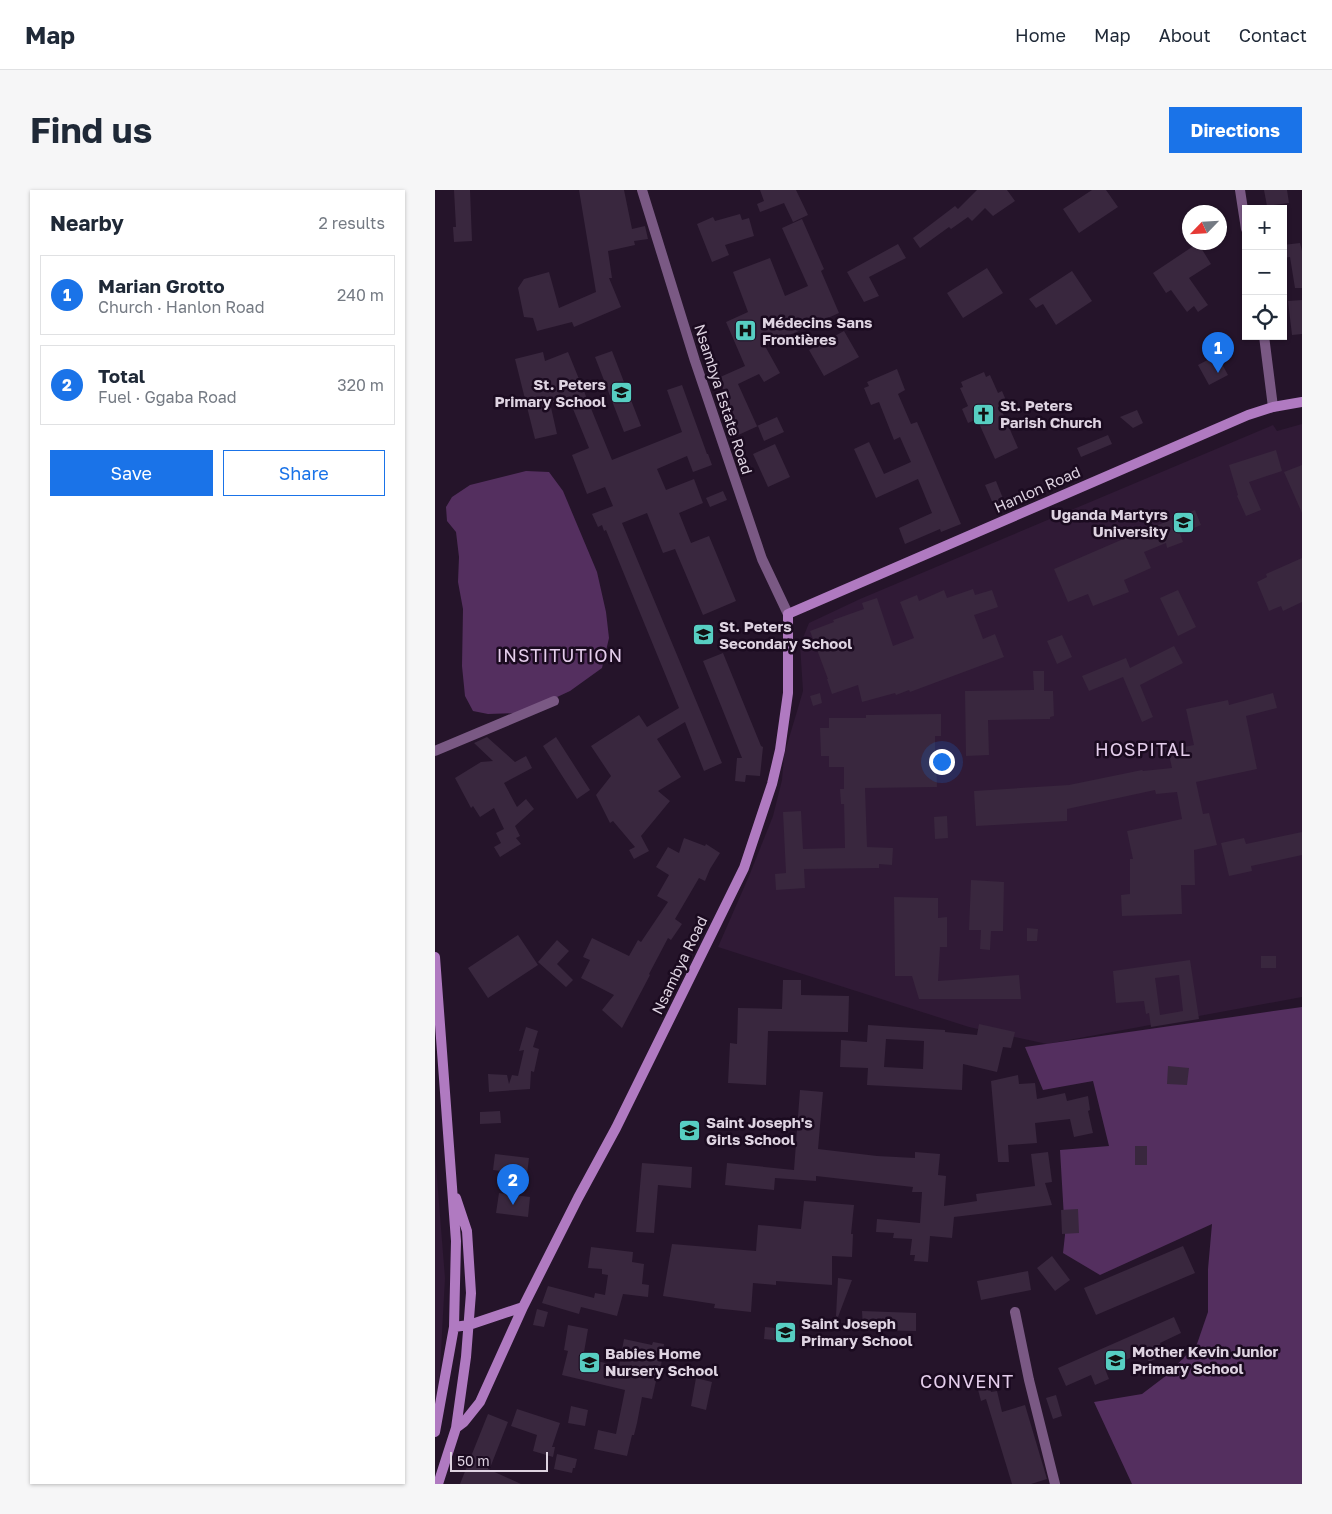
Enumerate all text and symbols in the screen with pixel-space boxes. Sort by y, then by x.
text: Map [25,20,75,49]
text: Home [1015,24,1066,46]
text: Map [1094,24,1131,46]
text: About [1159,24,1211,46]
text: Contact [1239,24,1307,46]
button: Directions [1169,107,1302,153]
text: Find us [30,109,152,151]
north arrow [1182,205,1227,250]
map controls [1242,205,1287,340]
button: + [1242,205,1287,250]
text: Nearby [50,210,124,236]
text: 2 results [319,213,385,233]
button: − [1242,250,1287,295]
text: Marian Grotto [98,274,225,297]
text: 1 [63,285,71,305]
text: 240 m [337,285,384,305]
button: locate [1242,295,1287,340]
text: Church · Hanlon Road [98,297,264,317]
place label: Médecins Sans Frontières [762,313,872,348]
hospital icon: Médecins Sans Frontières [734,319,758,343]
street label: Nsambya Estate Road [691,322,757,476]
pin: 1 [1202,332,1234,373]
text: Total [98,364,145,387]
text: 2 [62,375,72,395]
text: 320 m [337,375,384,395]
place label: St. Peters Primary School [494,375,606,410]
school or university icon: St. Peters Primary School [610,381,634,405]
text: Fuel · Ggaba Road [98,387,237,407]
place label: St. Peters Parish Church [1000,396,1102,431]
church icon: St. Peters Parish Church [972,402,996,426]
button: Save [50,450,213,496]
button: Share [223,450,385,496]
street label: Hanlon Road [991,462,1083,516]
place label: Uganda Martyrs University [1051,505,1168,540]
school or university icon: Uganda Martyrs University [1172,511,1196,535]
place label: St. Peters Secondary School [719,617,852,652]
school or university icon: St. Peters Secondary School [691,623,715,647]
district label: INSTITUTION [497,644,623,666]
district label: HOSPITAL [1095,738,1191,760]
your location [929,749,955,775]
street label: Nsambya Road [647,913,711,1017]
place label: Saint Joseph's Girls School [706,1113,813,1148]
school or university icon: Saint Joseph's Girls School [678,1119,702,1143]
pin: 2 [497,1164,529,1205]
place label: Saint Joseph Primary School [801,1314,913,1349]
school or university icon: Saint Joseph Primary School [773,1320,797,1344]
place label: Mother Kevin Junior Primary School [1132,1342,1279,1377]
place label: Babies Home Nursery School [605,1344,718,1379]
school or university icon: Mother Kevin Junior Primary School [1104,1348,1128,1372]
school or university icon: Babies Home Nursery School [577,1350,601,1374]
district label: CONVENT [920,1370,1014,1392]
scale bar [450,1449,547,1472]
text: 50 m [457,1452,490,1469]

